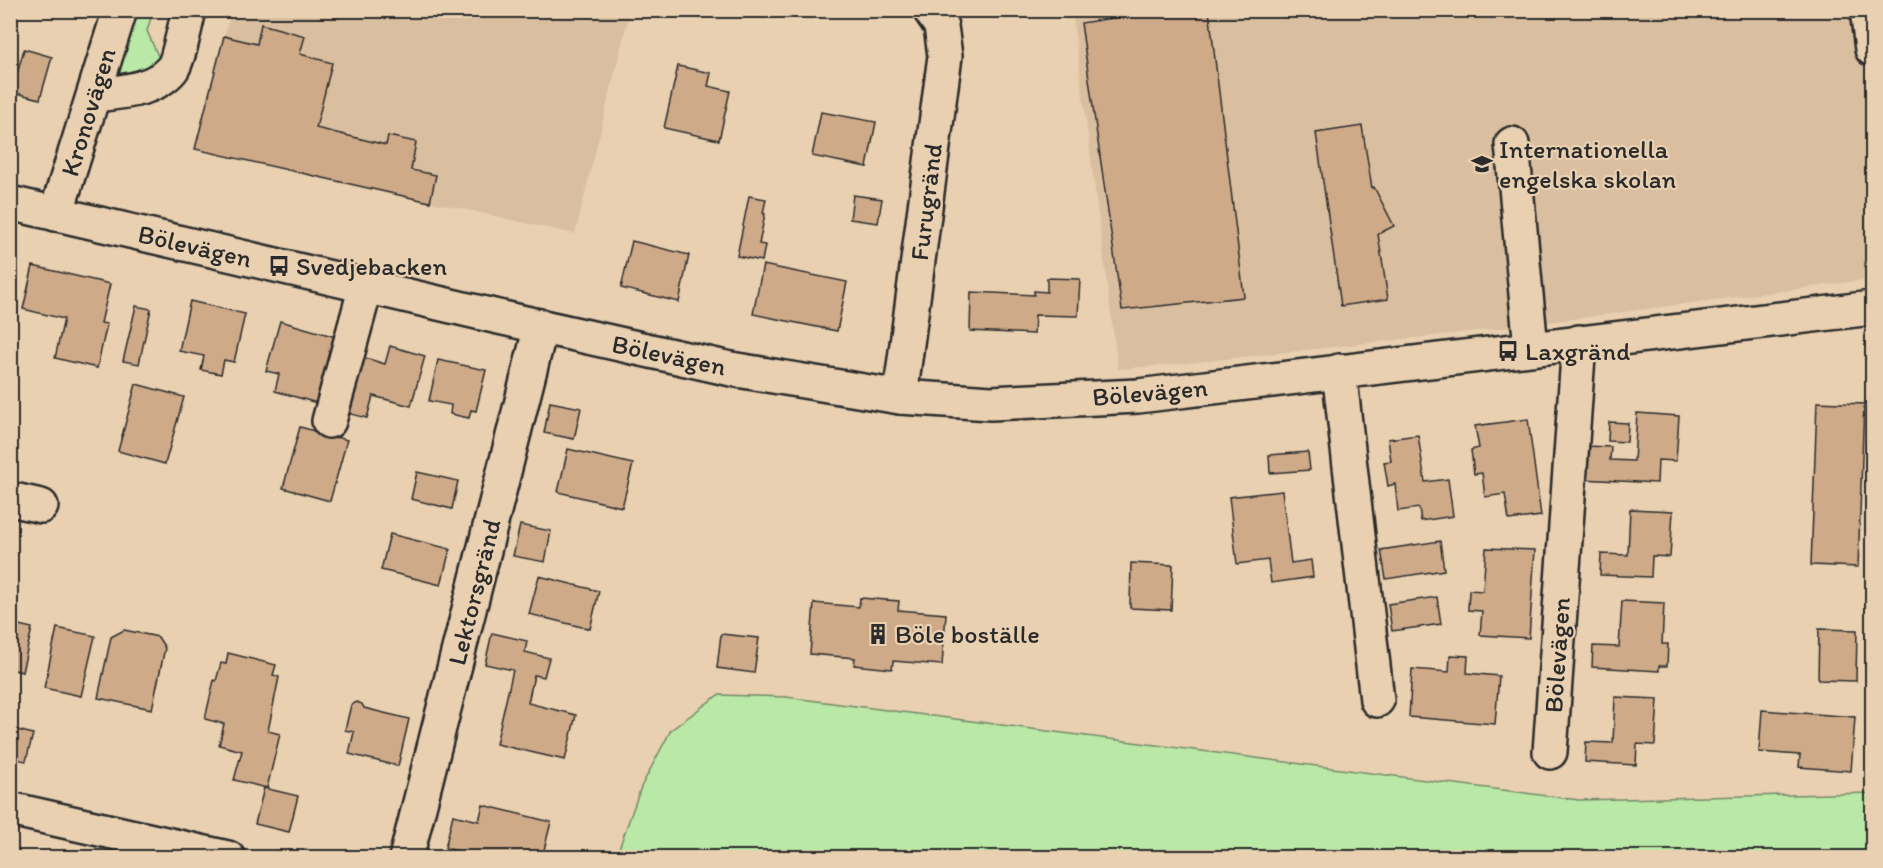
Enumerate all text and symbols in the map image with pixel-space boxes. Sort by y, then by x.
street label: Kronovägen [53,44,123,180]
place label: Internationella engelska skolan [1499,133,1677,195]
street label: Furugränd [903,142,949,262]
school or university icon: Internationella engelska skolan [1470,152,1494,176]
street label: Bölevägen [135,217,255,275]
place label: Svedjebacken [296,250,447,282]
bus stop icon: Svedjebacken [267,254,291,278]
street label: Bölevägen [609,327,729,383]
place label: Laxgränd [1525,335,1630,367]
bus stop icon: Laxgränd [1496,339,1520,363]
street label: Bölevägen [1091,371,1209,413]
street label: Lektorsgränd [440,516,508,668]
street label: Bölevägen [1537,596,1577,714]
place label: Böle boställe [895,618,1040,650]
building icon: Böle boställe [866,622,890,646]

